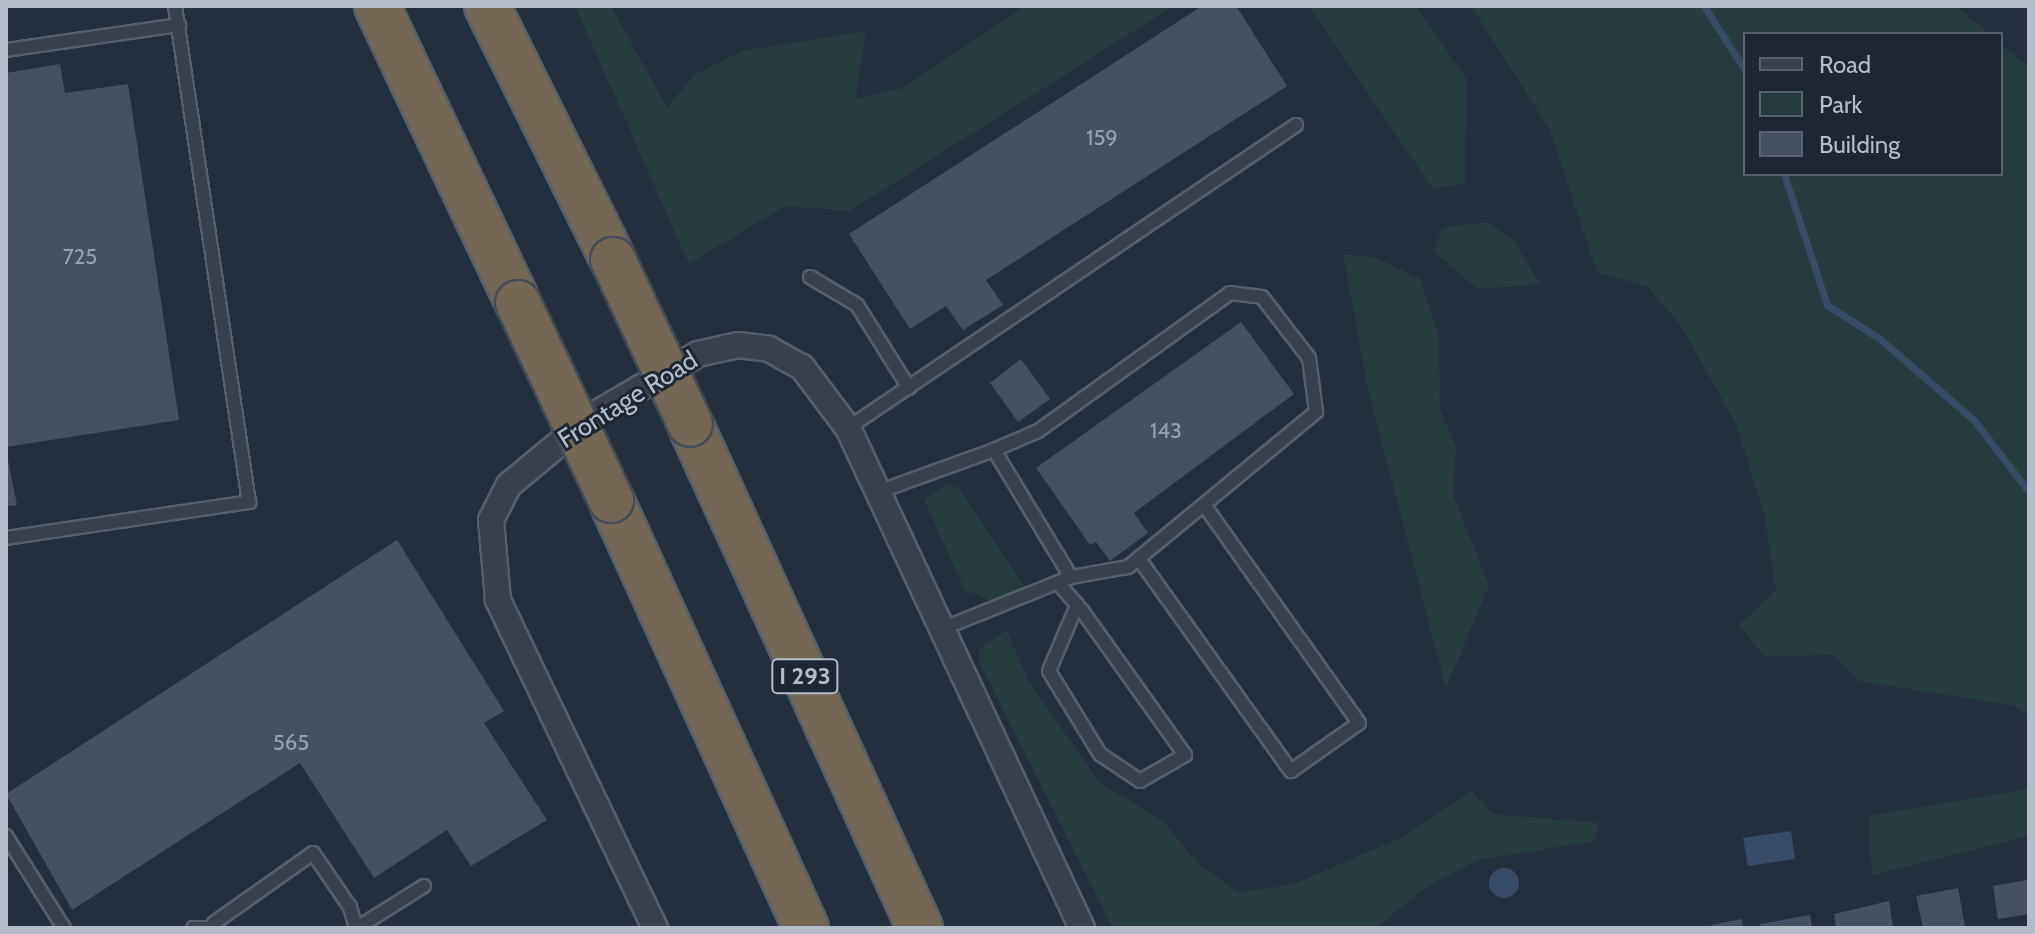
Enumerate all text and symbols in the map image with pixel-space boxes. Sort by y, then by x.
legend [1743,32,2003,176]
text: Road [1819,50,1871,79]
text: Park [1819,90,1862,119]
house number: 159 [1086,125,1118,151]
text: Building [1819,130,1900,159]
house number: 725 [63,244,97,270]
street label: Frontage Road [552,345,704,455]
house number: 143 [1150,418,1182,444]
road number: I 293 [771,656,839,696]
house number: 565 [273,730,309,756]

